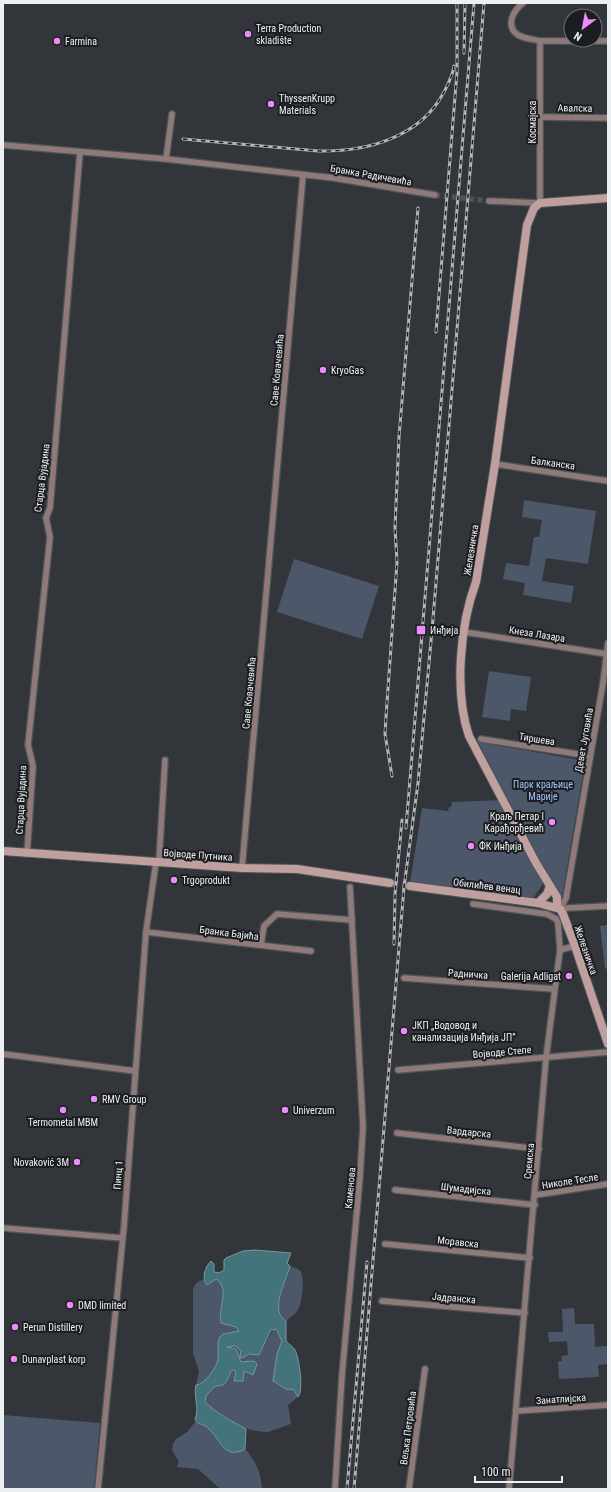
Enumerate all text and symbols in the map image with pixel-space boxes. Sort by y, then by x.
north arrow [563,8,603,48]
place label: Terra Production skladište [256,23,322,46]
marker: Terra Production skladište [243,29,253,39]
text: N [571,29,584,43]
marker: Farmina [52,36,62,46]
place label: Farmina [65,36,97,47]
place label: ThyssenKrupp Materials [279,93,335,116]
marker: ThyssenKrupp Materials [266,99,276,109]
street label: Космајска [527,100,538,143]
street label: Авалска [557,102,593,114]
street label: Бранка Радичевића [330,162,413,188]
street label: Саве Ковачевића [268,333,286,406]
marker: KryoGas [318,365,328,375]
place label: KryoGas [331,365,364,376]
street label: Старца Вујадина [32,443,52,513]
street label: Балканска [530,454,576,472]
street label: Железничка [462,524,480,576]
marker: Инђија [415,624,427,636]
street label: Кнеза Лазара [508,624,566,644]
place label: Инђија [430,625,458,636]
street label: Саве Ковачевића [240,656,258,729]
street label: Девет Југовића [573,707,595,773]
street label: Тиршева [518,731,556,747]
street label: Старца Вујадина [14,765,28,835]
park label: Парк краљице Марије [513,779,573,802]
place label: Краљ Петар I Карађорђевић [484,811,544,834]
marker: Краљ Петар I Карађорђевић [547,817,557,827]
place label: ФК Инђија [479,840,522,852]
marker: ФК Инђија [466,841,476,851]
street label: Војводе Путника [163,847,233,863]
marker: Trgoprodukt [169,875,179,885]
place label: Trgoprodukt [182,875,230,886]
street label: Обилићев венац [453,876,521,896]
street label: Бранка Бајића [199,924,259,942]
street label: Железничка [572,924,600,976]
street label: Радничка [448,967,489,981]
place label: Galerija Adligat [501,971,561,982]
marker: Galerija Adligat [564,971,574,981]
place label: ЈКП „Водовод и канализација Инђија ЈП” [412,1020,516,1043]
marker: ЈКП „Водовод и канализација Инђија ЈП” [399,1026,409,1036]
street label: Војводе Степе [472,1044,532,1060]
marker: RMV Group [89,1094,99,1104]
place label: RMV Group [102,1094,146,1105]
marker: Termometal MBM [58,1105,68,1115]
marker: Univerzum [280,1105,290,1115]
place label: Univerzum [293,1105,334,1116]
place label: Termometal MBM [28,1117,98,1128]
street label: Вардарска [446,1124,492,1140]
street label: Сремска [522,1142,536,1179]
place label: Novaković 3M [13,1157,69,1168]
marker: Novaković 3M [72,1157,82,1167]
street label: Пинц 1 [112,1160,124,1190]
street label: Каменова [343,1167,357,1209]
street label: Николе Тесле [541,1171,599,1191]
street label: Шумадијска [440,1181,492,1197]
street label: Моравска [437,1234,479,1250]
street label: Јадранска [432,1291,477,1305]
marker: DMD limited [65,1300,75,1310]
place label: DMD limited [78,1300,126,1311]
marker: Perun Distillery [10,1322,20,1332]
place label: Perun Distillery [23,1322,83,1333]
marker: Dunavplast korp [9,1354,19,1364]
place label: Dunavplast korp [22,1354,86,1365]
street label: Вељка Петровића [398,1390,418,1466]
street label: Занатлијска [536,1392,587,1406]
scale bar [475,1458,562,1484]
text: 100 m [481,1465,511,1479]

